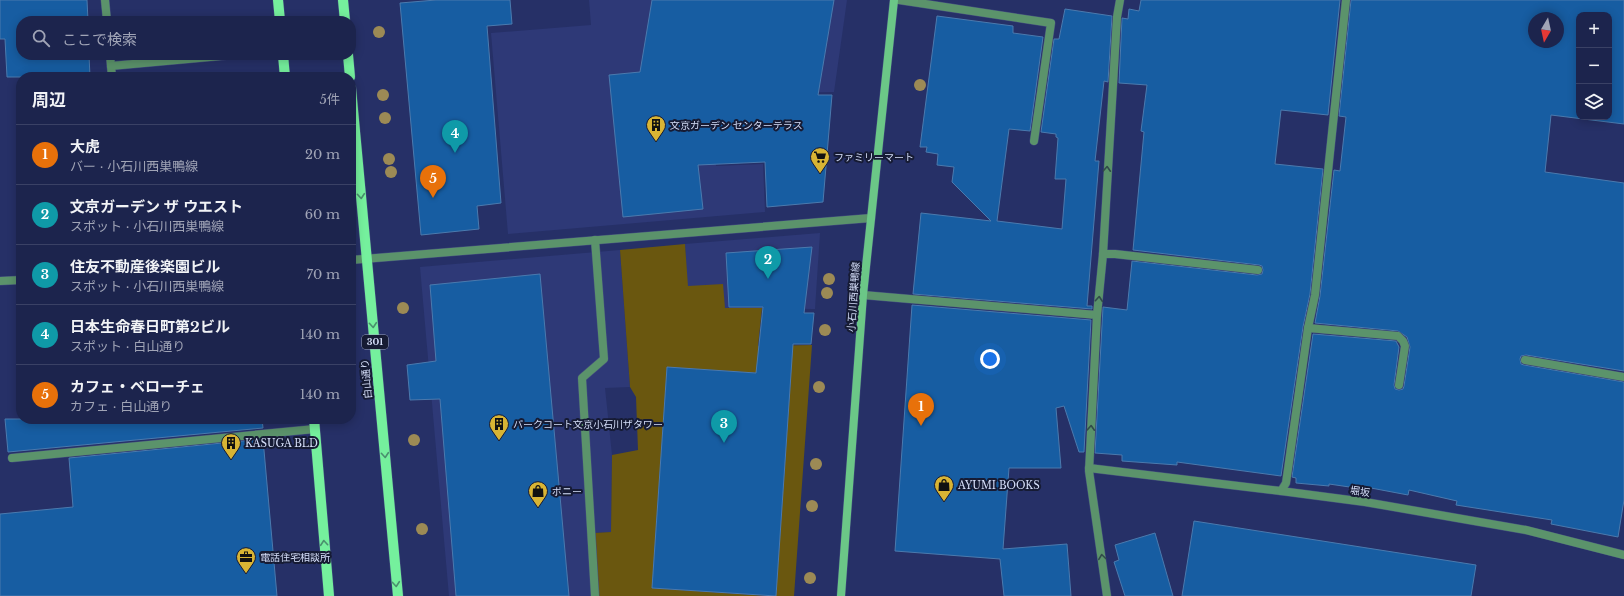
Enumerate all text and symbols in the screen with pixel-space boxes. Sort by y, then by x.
north arrow [1528,12,1564,48]
map controls [1576,12,1612,120]
button: + [1576,12,1612,48]
search box [16,16,356,60]
icon: search [30,27,52,49]
text: ここで検索 [62,30,137,49]
button: − [1576,48,1612,84]
button: layers [1576,84,1612,120]
text: 周辺 [32,90,66,111]
text: 5件 [320,91,340,108]
building icon: 文京ガーデン センターテラス [645,114,667,142]
place label: 文京ガーデン センターテラス [670,119,803,132]
pin: 4 [442,120,468,153]
text: 大虎 [70,137,100,156]
text: 1 [42,146,48,163]
text: 20 m [305,146,340,163]
supermarket icon: ファミリーマート [809,146,831,174]
place label: ファミリーマート [834,151,914,164]
text: バー · 小石川西巣鴨線 [70,158,198,175]
pin: 5 [420,165,446,198]
one-way arrow [1103,166,1112,172]
one-way arrow [356,193,365,199]
text: 文京ガーデン ザ ウエスト [70,197,243,216]
text: 2 [41,206,49,223]
text: 60 m [305,206,340,223]
text: スポット · 小石川西巣鴨線 [70,218,224,235]
pin: 2 [755,246,781,279]
text: 住友不動産後楽園ビル [70,257,220,276]
street label: 小石川西巣鴨線 [845,262,862,332]
text: 3 [41,266,49,283]
text: 70 m [307,266,340,283]
text: スポット · 小石川西巣鴨線 [70,278,224,295]
one-way arrow [1094,296,1103,302]
text: 日本生命春日町第2ビル [70,317,230,336]
one-way arrow [369,322,378,329]
text: 4 [41,326,49,343]
text: 140 m [300,326,340,343]
road number: 301 [362,335,388,349]
text: スポット · 白山通り [70,338,185,355]
your location [980,349,1000,369]
street label: 白山通り [358,358,375,399]
text: カフェ・ベローチェ [70,377,205,396]
text: 5 [41,386,49,403]
text: 140 m [300,386,340,403]
pin: 1 [908,393,934,426]
text: カフェ · 白山通り [70,398,172,415]
pin: 3 [711,410,737,443]
building icon: パークコート文京小石川ザタワー [488,413,510,441]
place label: パークコート文京小石川ザタワー [513,418,663,431]
one-way arrow [1087,425,1095,431]
building icon: KASUGA BLD [220,432,242,460]
place label: KASUGA BLD [245,437,318,450]
one-way arrow [380,452,389,458]
shop icon: AYUMI BOOKS [933,474,955,502]
place label: AYUMI BOOKS [957,479,1040,492]
shop icon: ポニー [527,480,549,508]
street label: 堀坂 [1349,484,1371,499]
place label: ポニー [552,485,582,498]
one-way arrow [320,540,329,546]
office icon: 電話住宅相談所 [235,546,257,574]
place label: 電話住宅相談所 [260,551,330,564]
one-way arrow [1098,554,1107,560]
one-way arrow [392,581,401,587]

